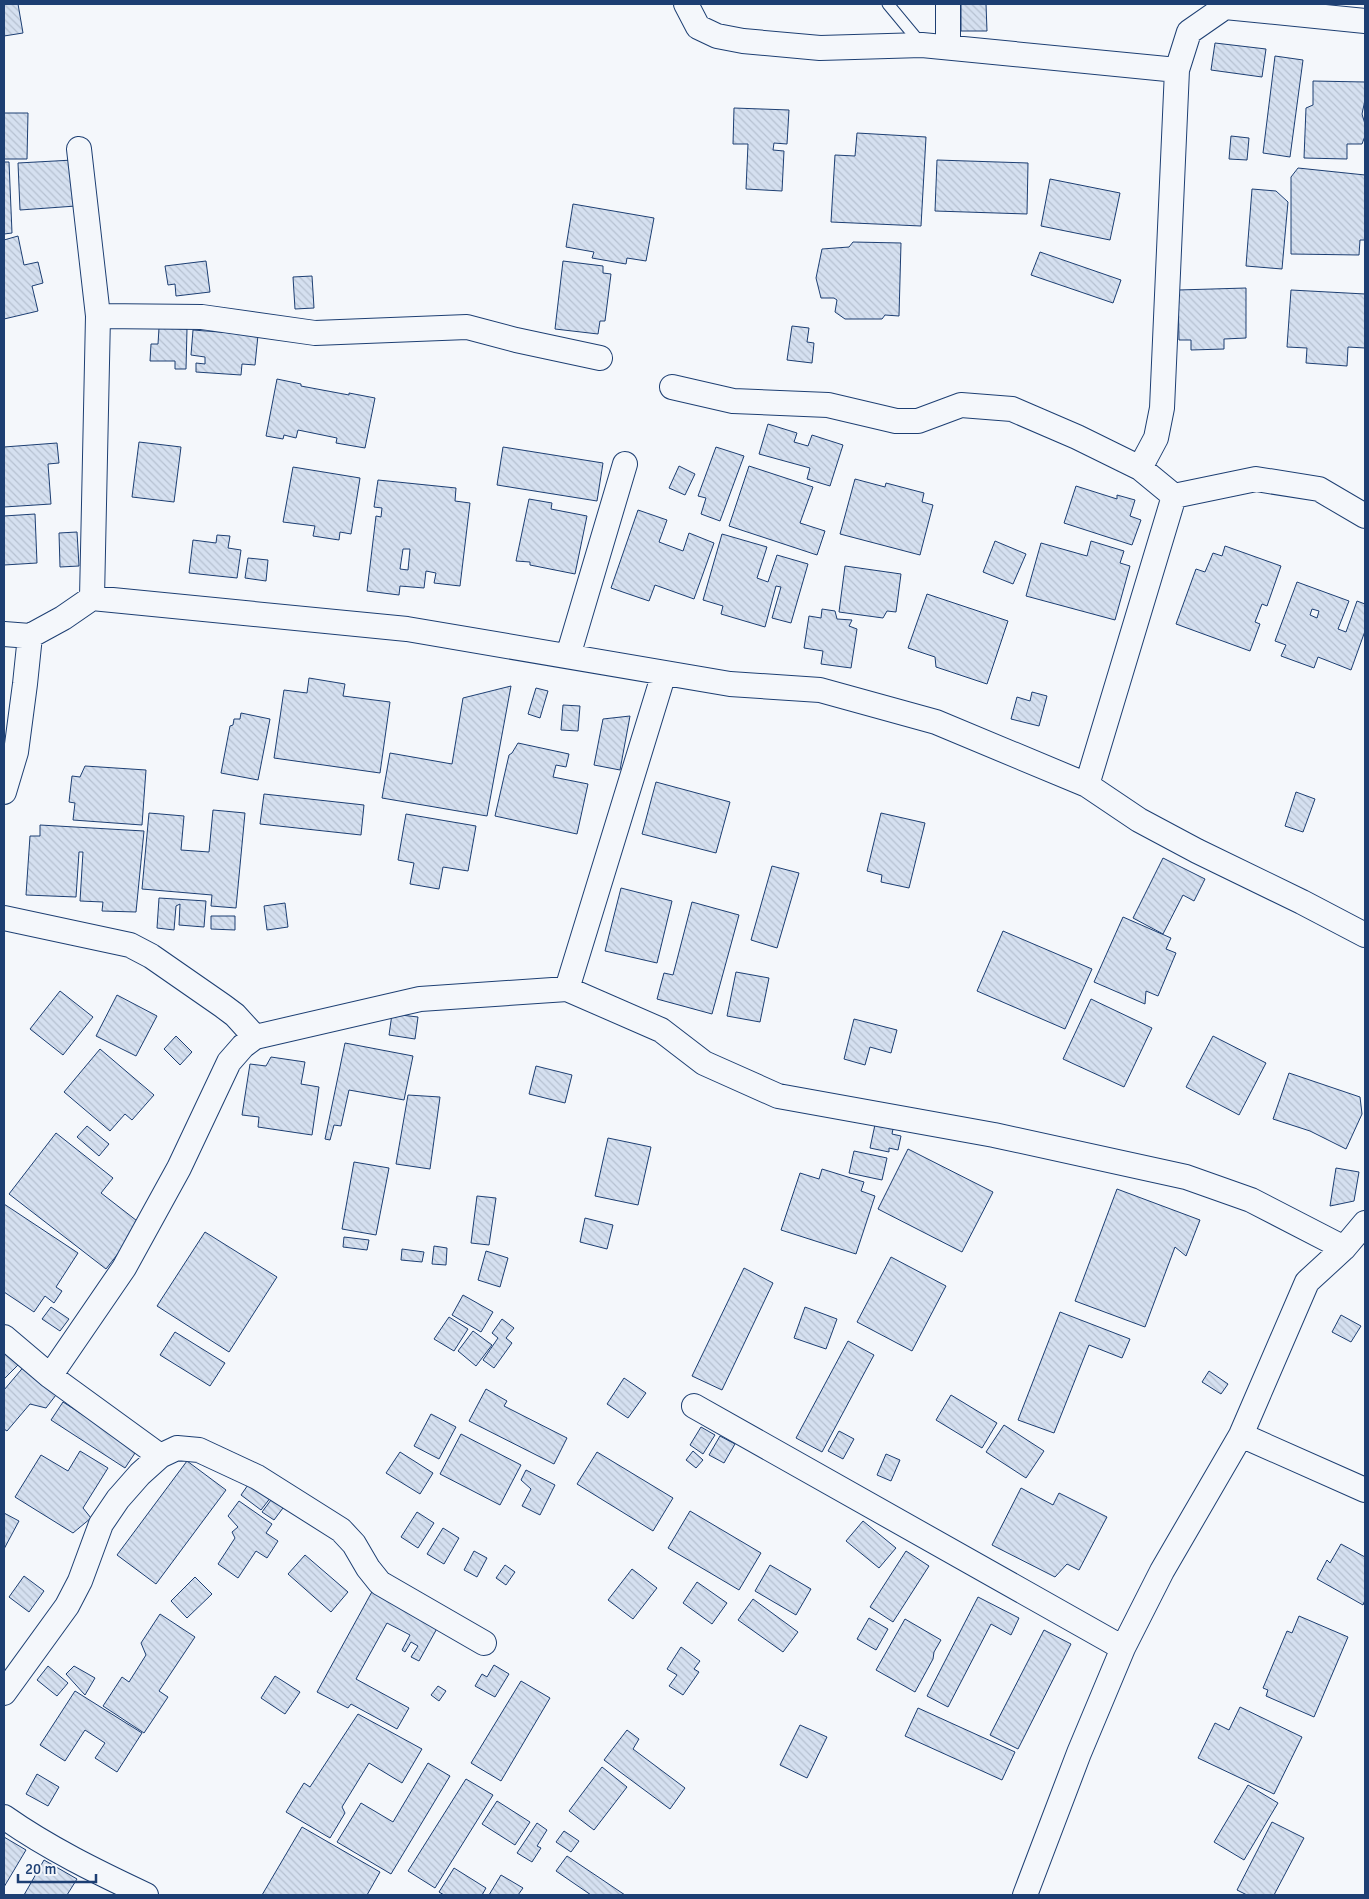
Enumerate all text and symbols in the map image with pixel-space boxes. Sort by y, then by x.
scale bar [18,1852,95,1884]
text: 20 m [25,1860,56,1878]

